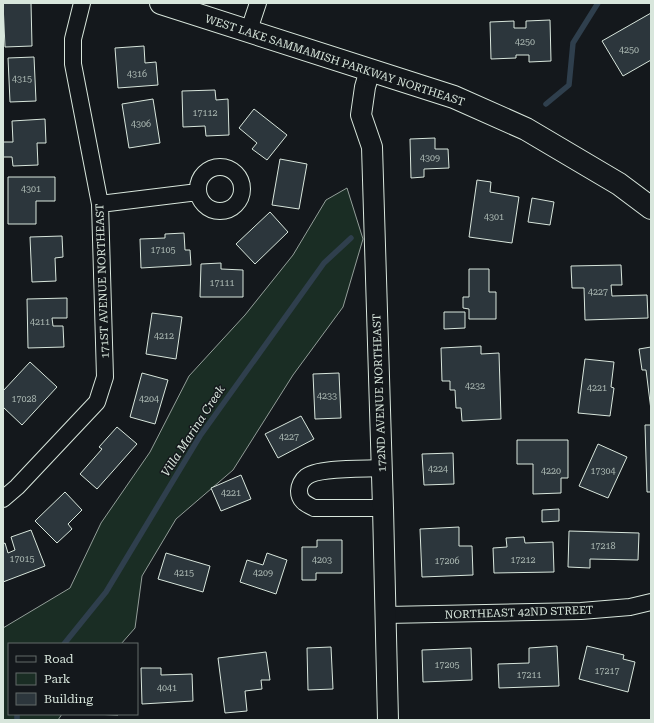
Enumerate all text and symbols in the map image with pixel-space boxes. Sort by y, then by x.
street label: WEST LAKE SAMMAMISH PARKWAY NORTHEAST [203,12,466,109]
house number: 4250 [515,37,535,47]
house number: 4250 [619,45,639,55]
house number: 4316 [127,69,147,79]
house number: 4315 [12,74,32,84]
house number: 17112 [192,108,218,118]
house number: 4306 [131,119,151,129]
house number: 4309 [420,153,440,163]
house number: 4301 [21,184,41,194]
street label: 171ST AVENUE NORTHEAST [93,203,112,359]
house number: 4301 [484,212,504,222]
house number: 17105 [150,245,176,255]
house number: 17111 [209,278,235,288]
house number: 4227 [588,287,608,297]
street label: 172ND AVENUE NORTHEAST [370,314,389,472]
house number: 4211 [30,317,50,327]
house number: 4212 [154,331,174,341]
house number: 4232 [465,381,485,391]
water label: Villa Marina Creek [158,382,228,479]
house number: 4221 [587,383,607,393]
house number: 4233 [317,391,337,401]
house number: 17028 [11,394,37,404]
house number: 4204 [139,394,159,404]
house number: 4227 [279,432,299,442]
house number: 4224 [428,464,448,474]
house number: 4220 [541,466,561,476]
house number: 17304 [590,466,616,476]
house number: 4221 [221,488,241,498]
house number: 17218 [590,541,616,551]
house number: 17015 [9,554,35,564]
house number: 4203 [312,555,332,565]
house number: 17212 [510,555,536,565]
house number: 17206 [434,556,460,566]
house number: 4215 [174,568,194,578]
house number: 4209 [253,568,273,578]
street label: NORTHEAST 42ND STREET [444,603,594,622]
legend [8,643,138,715]
text: Road [44,652,74,666]
house number: 17205 [434,660,460,670]
house number: 17217 [594,666,620,676]
house number: 17211 [516,670,542,680]
text: Park [44,672,71,686]
house number: 4041 [157,683,177,693]
text: Building [44,692,93,706]

